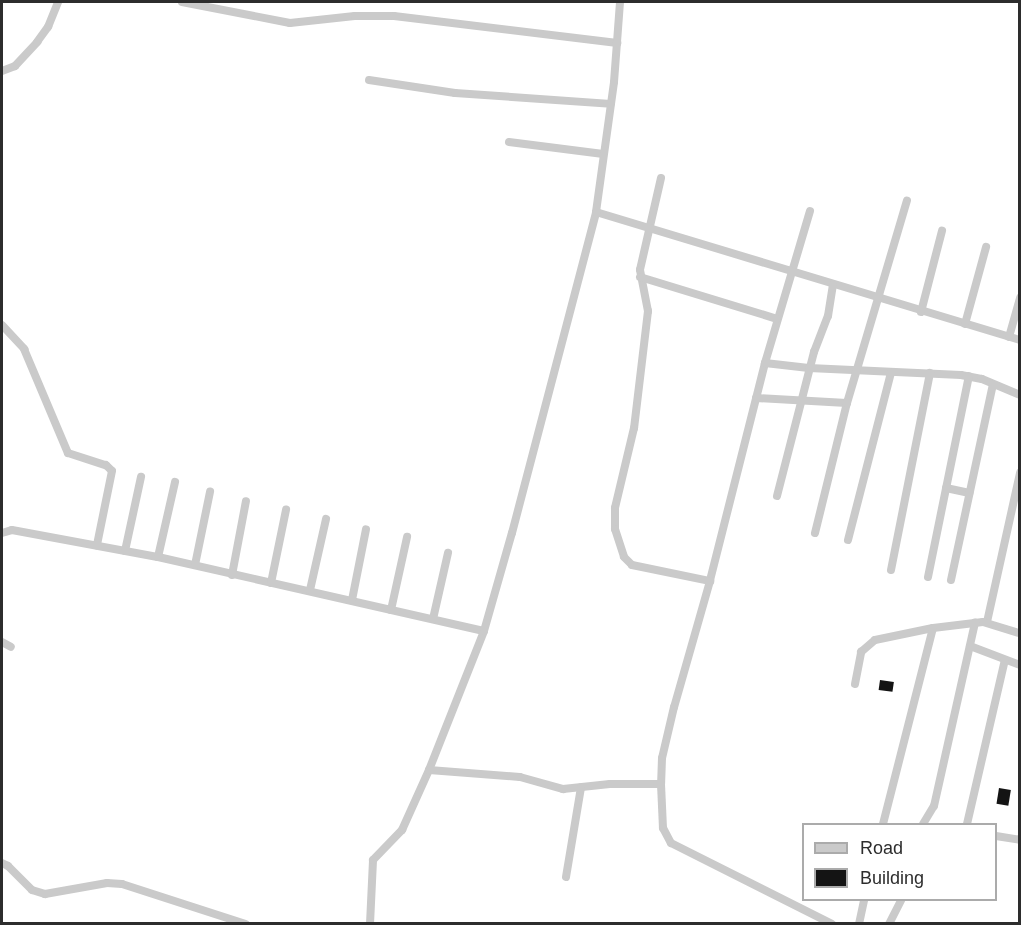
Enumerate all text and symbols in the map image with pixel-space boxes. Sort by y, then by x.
legend [802,823,997,901]
text: Road [860,838,903,858]
text: Building [860,868,924,888]

